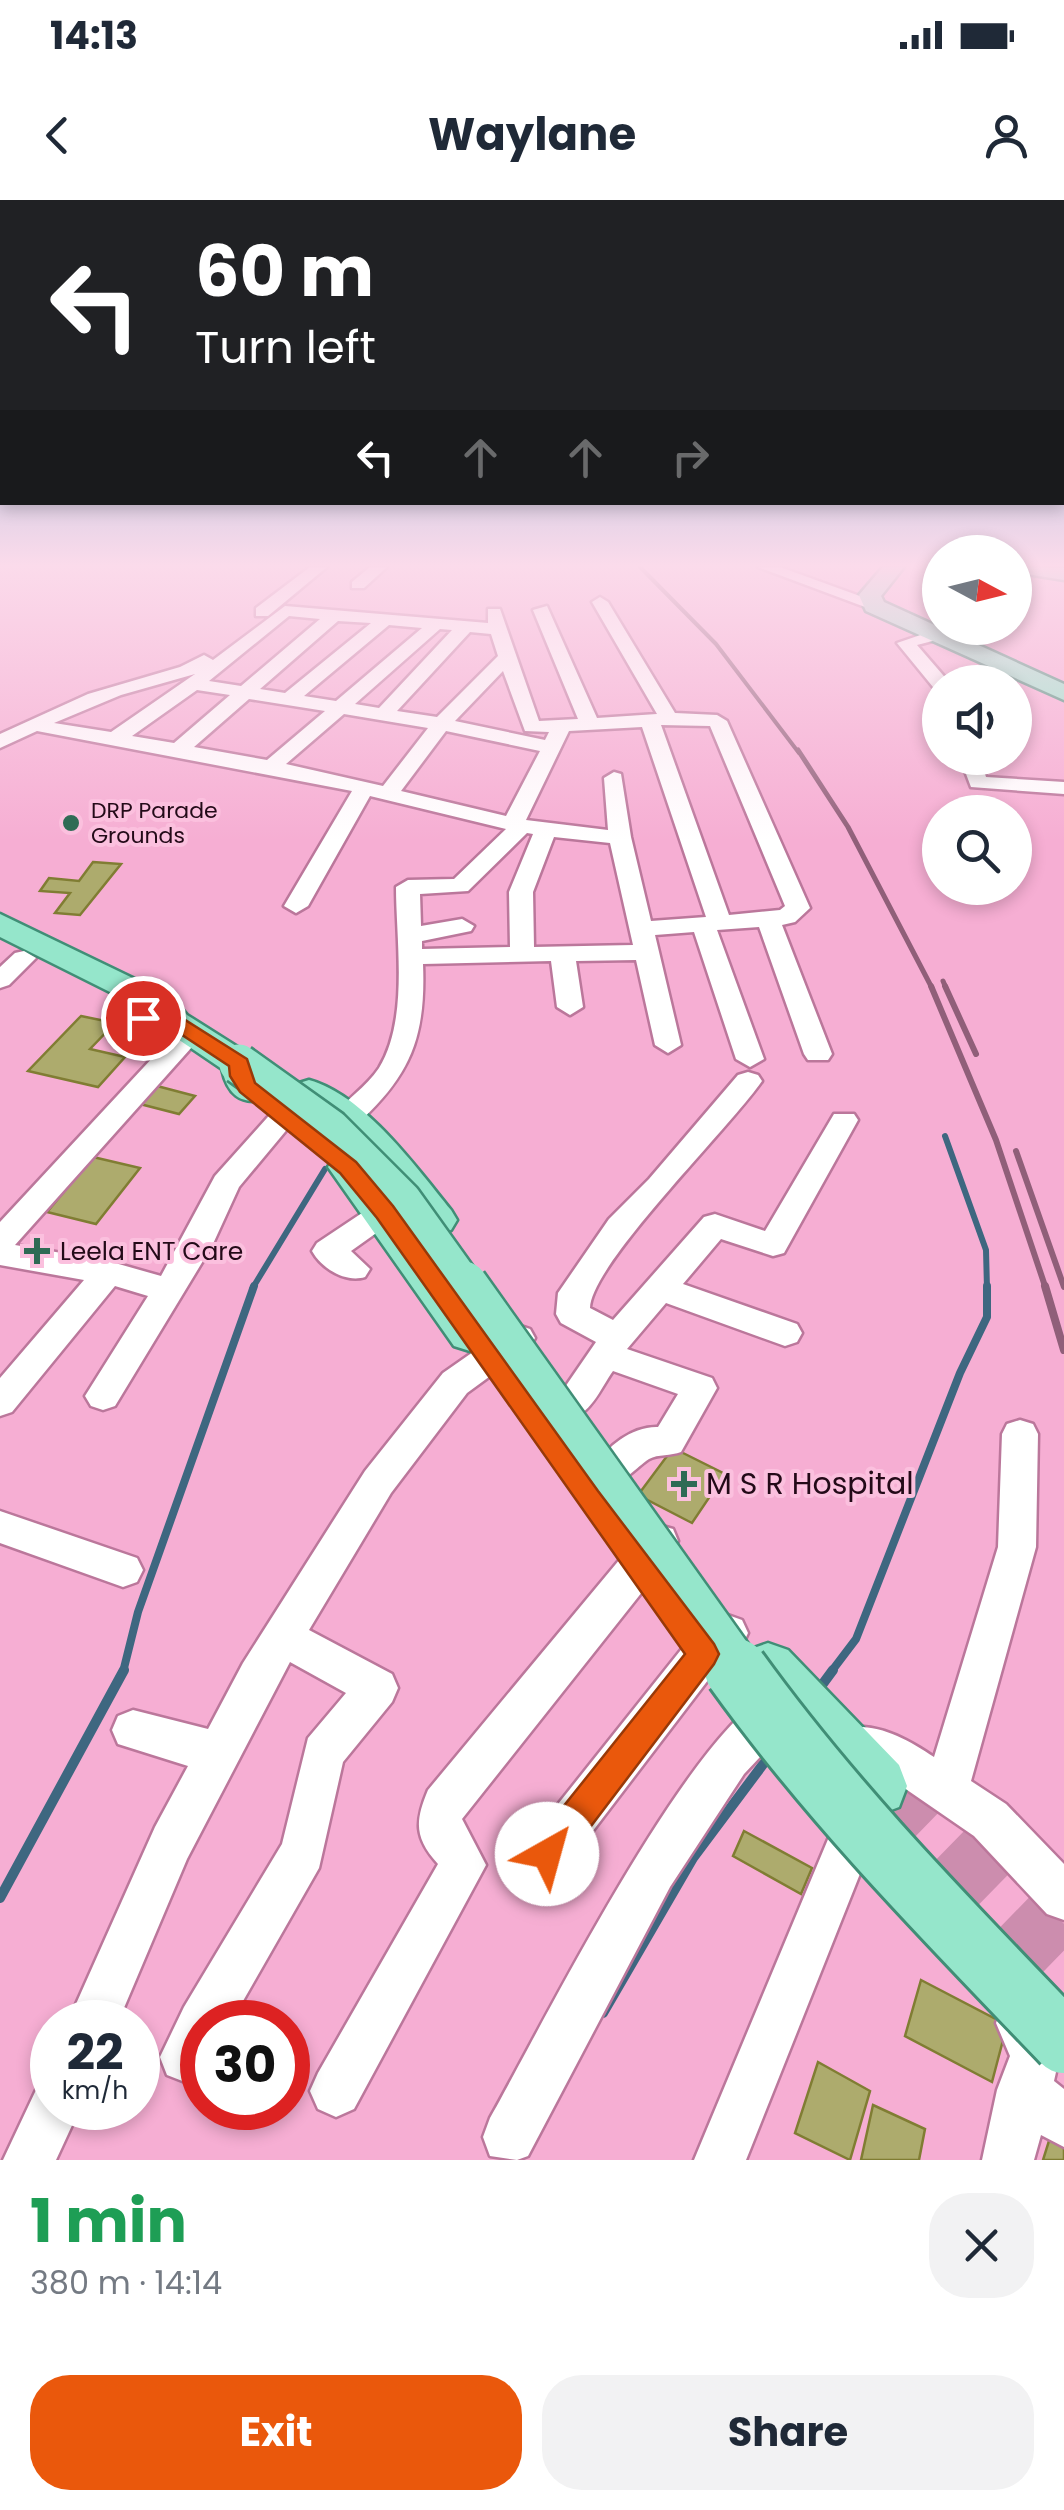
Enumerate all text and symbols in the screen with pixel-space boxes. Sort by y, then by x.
text: 14:13 [50,9,138,62]
text: Waylane [428,103,636,166]
icon: back [30,108,85,163]
icon: person [979,108,1034,163]
text: 60 m [195,222,374,321]
icon: left [30,240,160,370]
text: Turn left [195,316,376,379]
icon: left [348,430,403,485]
icon: ahead [453,430,508,485]
icon: ahead [558,430,613,485]
icon: right [663,430,718,485]
north arrow [922,535,1032,645]
map controls [922,535,1032,905]
button: sound [922,665,1032,775]
place label: DRP Parade Grounds [91,795,218,851]
button: search [922,795,1032,905]
marker: DRP Parade Grounds [60,812,82,834]
pin [101,976,186,1061]
icon: arrive [116,991,171,1046]
place label: Leela ENT Care [60,1234,243,1269]
marker: Leela ENT Care [24,1238,50,1264]
place label: M S R Hospital [706,1462,914,1505]
marker: M S R Hospital [671,1471,697,1497]
position arrow [495,1802,599,1906]
speed limit sign: 30 [180,2000,310,2130]
text: 22 [66,2017,124,2088]
text: km/h [62,2073,128,2108]
text: 1 min [30,2179,187,2263]
button: close [929,2193,1034,2298]
text: 380 m · 14:14 [30,2260,222,2305]
button: Exit [30,2375,522,2490]
button: Share [542,2375,1034,2490]

